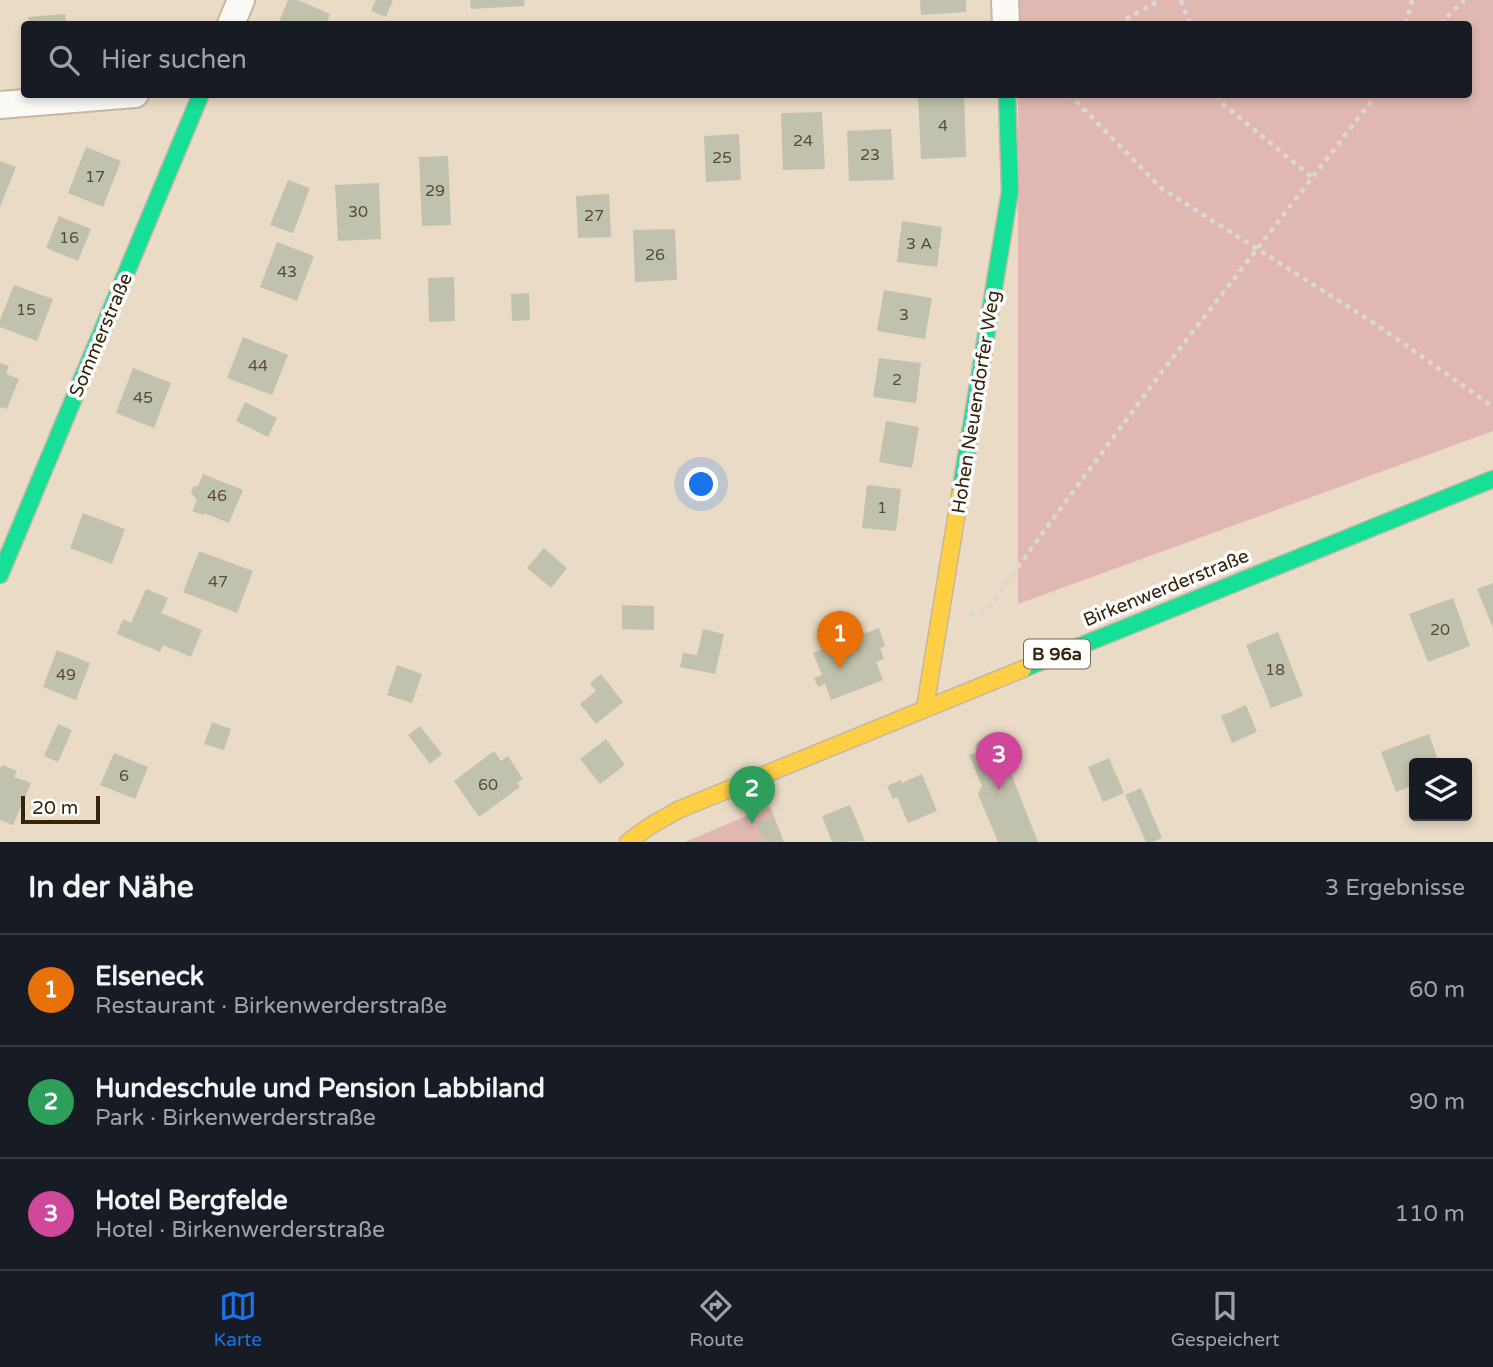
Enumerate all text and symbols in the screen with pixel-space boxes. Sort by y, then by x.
search box [21,21,1472,98]
icon: search [45,41,83,79]
text: Hier suchen [101,44,247,75]
house number: 4 [938,116,948,136]
house number: 24 [793,131,813,151]
house number: 23 [860,145,880,165]
house number: 25 [712,148,732,168]
house number: 17 [85,167,105,187]
house number: 29 [425,181,445,201]
house number: 30 [348,202,368,222]
house number: 27 [584,206,604,226]
house number: 16 [59,228,79,248]
house number: 3 A [906,234,932,254]
house number: 26 [645,245,665,265]
house number: 43 [277,262,297,282]
street label: Sommerstraße [65,270,137,400]
street label: Hohen Neuendorfer Weg [947,289,1005,515]
house number: 15 [16,300,36,320]
house number: 3 [899,305,909,325]
house number: 44 [248,356,268,376]
house number: 2 [892,370,902,390]
house number: 45 [133,388,153,408]
your location [684,467,718,501]
house number: 46 [207,486,227,506]
house number: 1 [877,498,887,518]
street label: Birkenwerderstraße [1080,545,1252,631]
house number: 47 [208,572,228,592]
pin: 1 [817,611,863,669]
house number: 20 [1430,620,1450,640]
road number: B 96a [1024,640,1090,668]
house number: 18 [1265,660,1285,680]
house number: 49 [56,665,76,685]
pin: 3 [976,732,1022,790]
map controls [1409,758,1472,821]
button: layers [1409,758,1472,821]
house number: 6 [119,766,129,786]
pin: 2 [729,766,775,824]
house number: 60 [478,775,498,795]
scale bar [21,793,100,825]
text: 20 m [32,797,78,819]
text: In der Nähe [28,869,194,906]
text: 3 Ergebnisse [1325,874,1465,902]
text: Elseneck [95,961,204,992]
text: 1 [44,976,58,1004]
text: 60 m [1409,976,1465,1004]
text: Restaurant · Birkenwerderstraße [95,992,447,1020]
text: Hundeschule und Pension Labbiland [95,1073,545,1104]
text: 2 [44,1088,58,1116]
text: 90 m [1409,1088,1465,1116]
text: Park · Birkenwerderstraße [95,1104,376,1132]
text: Hotel Bergfelde [95,1185,288,1216]
text: 3 [44,1200,58,1228]
text: 110 m [1395,1200,1465,1228]
text: Hotel · Birkenwerderstraße [95,1216,385,1244]
tab: Karte [214,1287,262,1351]
tab: Route [689,1287,744,1351]
tab: Gespeichert [1171,1287,1279,1351]

